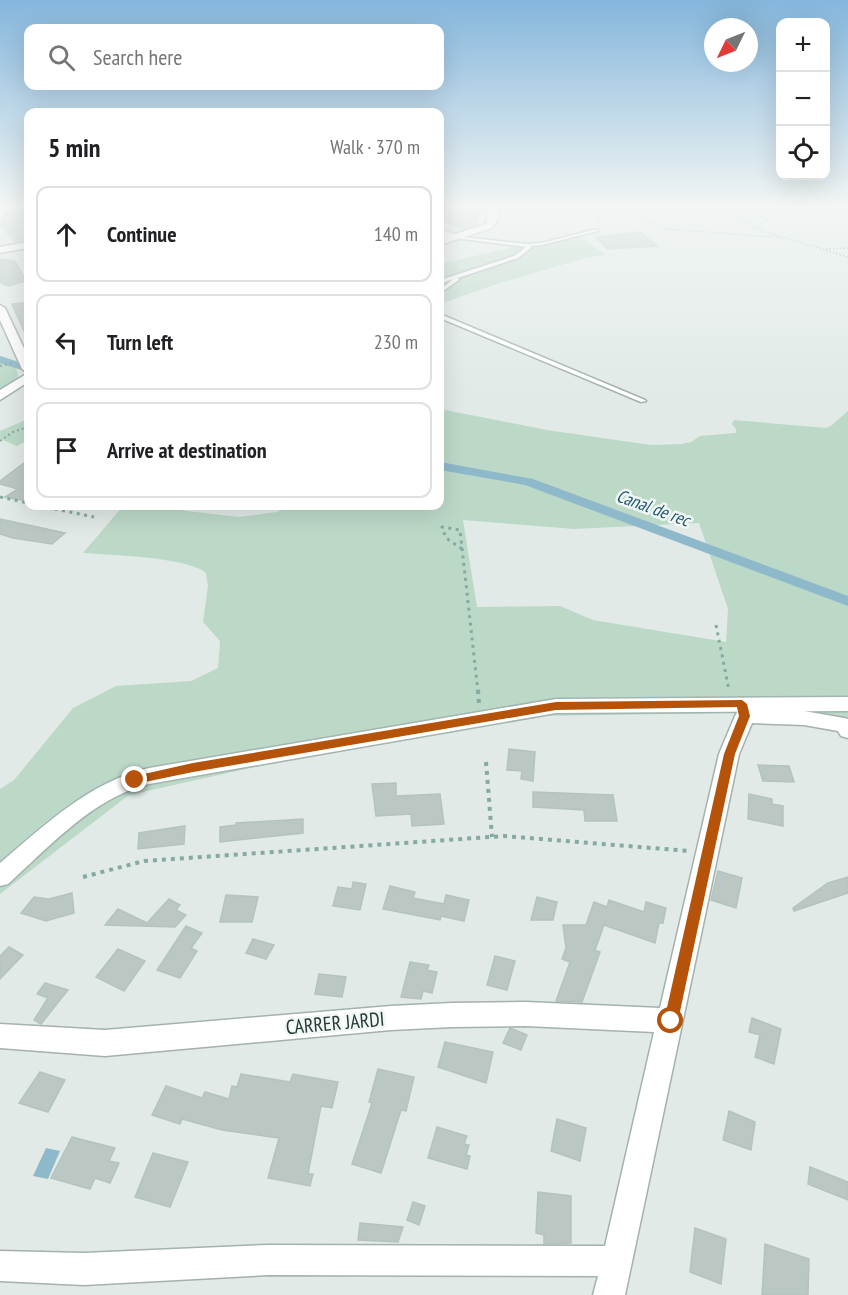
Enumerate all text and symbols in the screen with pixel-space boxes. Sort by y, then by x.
north arrow [704,18,758,72]
map controls [776,18,830,180]
button: + [776,18,830,72]
search box [24,24,444,90]
icon: search [45,41,78,74]
text: Search here [93,43,182,71]
button: − [776,72,830,126]
button: locate [776,126,830,180]
text: 5 min [48,131,101,164]
text: Walk · 370 m [330,134,420,160]
icon: ahead [50,218,83,251]
text: Continue [107,220,177,248]
text: 140 m [374,221,418,247]
icon: left [50,326,83,359]
text: Turn left [107,328,173,356]
text: 230 m [374,329,418,355]
icon: arrive [50,434,83,467]
text: Arrive at destination [107,436,267,464]
water label: Canal de rec [614,484,695,532]
route end [121,766,147,792]
street label: CARRER JARDI [285,1006,385,1040]
route start [657,1007,683,1033]

